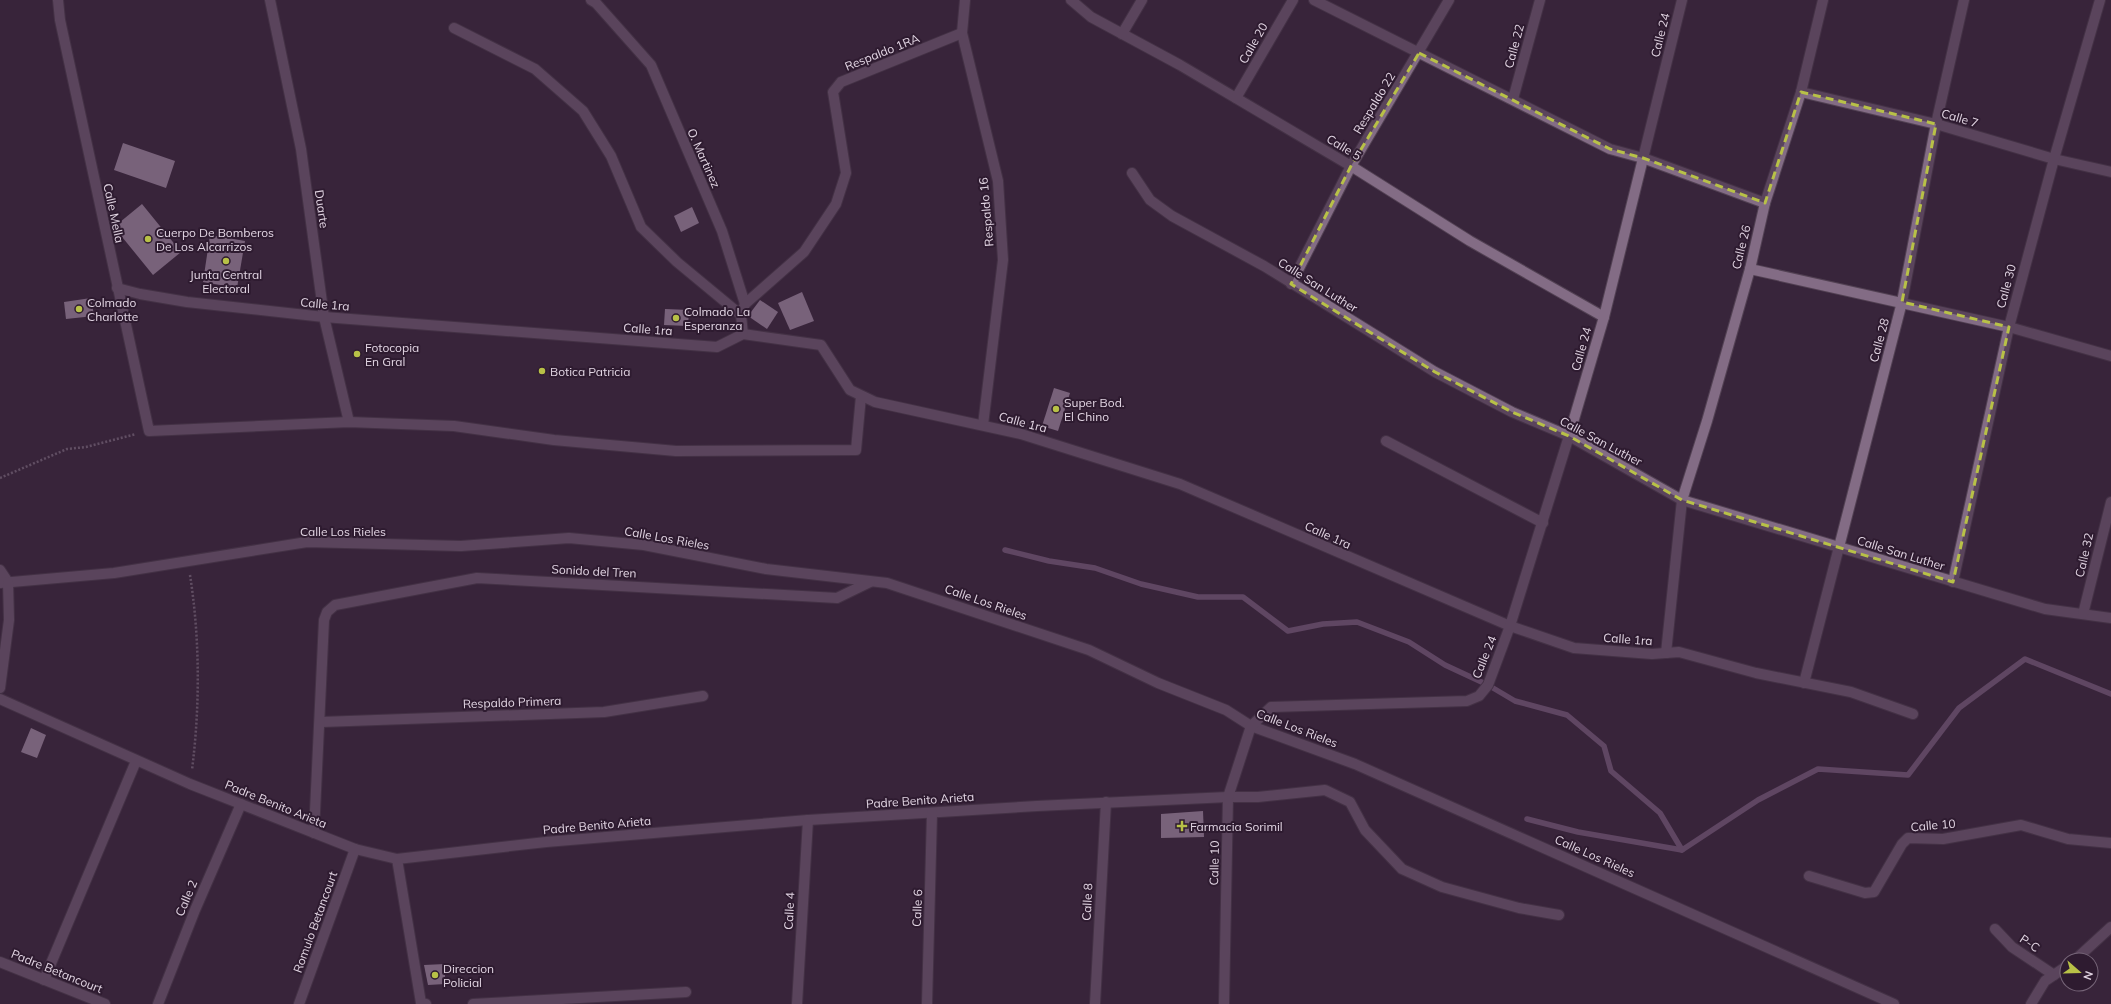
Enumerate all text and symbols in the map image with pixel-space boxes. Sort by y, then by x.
street label: Calle 24 [1647,11,1673,59]
street label: Calle 20 [1235,20,1271,66]
street label: Calle 22 [1501,22,1527,70]
street label: Respaldo 1RA [842,30,922,74]
street label: Respaldo 22 [1350,69,1398,137]
street label: Calle 7 [1940,106,1980,130]
street label: O. Martinez [684,126,724,190]
street label: Calle 5 [1324,131,1364,163]
street label: Respaldo 16 [975,177,997,247]
street label: Calle Mella [100,182,128,244]
street label: Duarte [312,189,332,229]
street label: Calle 26 [1728,223,1754,271]
place label: Cuerpo De Bomberos De Los Alcarrizos [156,225,274,254]
marker: Cuerpo De Bomberos De Los Alcarrizos [143,234,153,244]
street label: Calle San Luther [1275,255,1361,316]
marker: Junta Central Electoral [221,256,231,266]
street label: Calle 30 [1993,262,2019,310]
place label: Junta Central Electoral [190,267,262,296]
street label: Calle 1ra [300,294,350,314]
place label: Colmado Charlotte [87,295,138,324]
marker: Colmado Charlotte [74,304,84,314]
place label: Colmado La Esperanza [684,304,750,333]
marker: Colmado La Esperanza [671,313,681,323]
street label: Calle 28 [1866,316,1892,364]
street label: Calle 1ra [623,320,673,338]
street label: Calle 24 [1568,325,1594,373]
place label: Fotocopia En Gral [365,340,419,369]
marker: Fotocopia En Gral [352,349,362,359]
place label: Botica Patricia [550,364,630,379]
marker: Botica Patricia [537,366,547,376]
place label: Super Bod. El Chino [1064,395,1125,424]
marker: Super Bod. El Chino [1051,404,1061,414]
street label: Calle 1ra [997,408,1049,436]
street label: Calle San Luther [1557,413,1645,469]
street label: Calle 1ra [1302,518,1354,552]
street label: Calle Los Rieles [623,523,711,553]
street label: Calle Los Rieles [300,524,386,539]
street label: Calle 32 [2072,531,2096,579]
street label: Calle San Luther [1855,533,1947,574]
street label: Sonido del Tren [551,561,637,581]
street label: Calle Los Rieles [943,581,1029,623]
street label: Calle 1ra [1603,630,1653,648]
street label: Calle 24 [1469,633,1499,681]
street label: Respaldo Primera [462,693,562,711]
street label: Calle Los Rieles [1254,706,1340,750]
street label: Padre Benito Arieta [223,777,329,831]
street label: Padre Benito Arieta [865,789,975,811]
street label: Padre Benito Arieta [542,813,652,837]
street label: Calle 10 [1910,816,1956,834]
place label: Farmacia Sorimil [1190,819,1283,834]
marker: Farmacia Sorimil [1177,821,1187,831]
street label: Calle Los Rieles [1553,832,1637,880]
street label: Calle 10 [1206,840,1222,886]
street label: Romulo Betancourt [290,869,340,975]
street label: Calle 2 [172,878,200,918]
street label: Calle 8 [1079,883,1095,921]
street label: Calle 6 [909,889,925,927]
street label: Calle 4 [781,892,797,930]
street label: P-C [2017,931,2043,955]
street label: Padre Betancourt [9,946,105,996]
north arrow [2059,952,2099,992]
place label: Direccion Policial [443,961,494,990]
text: N [2080,969,2096,982]
marker: Direccion Policial [430,970,440,980]

